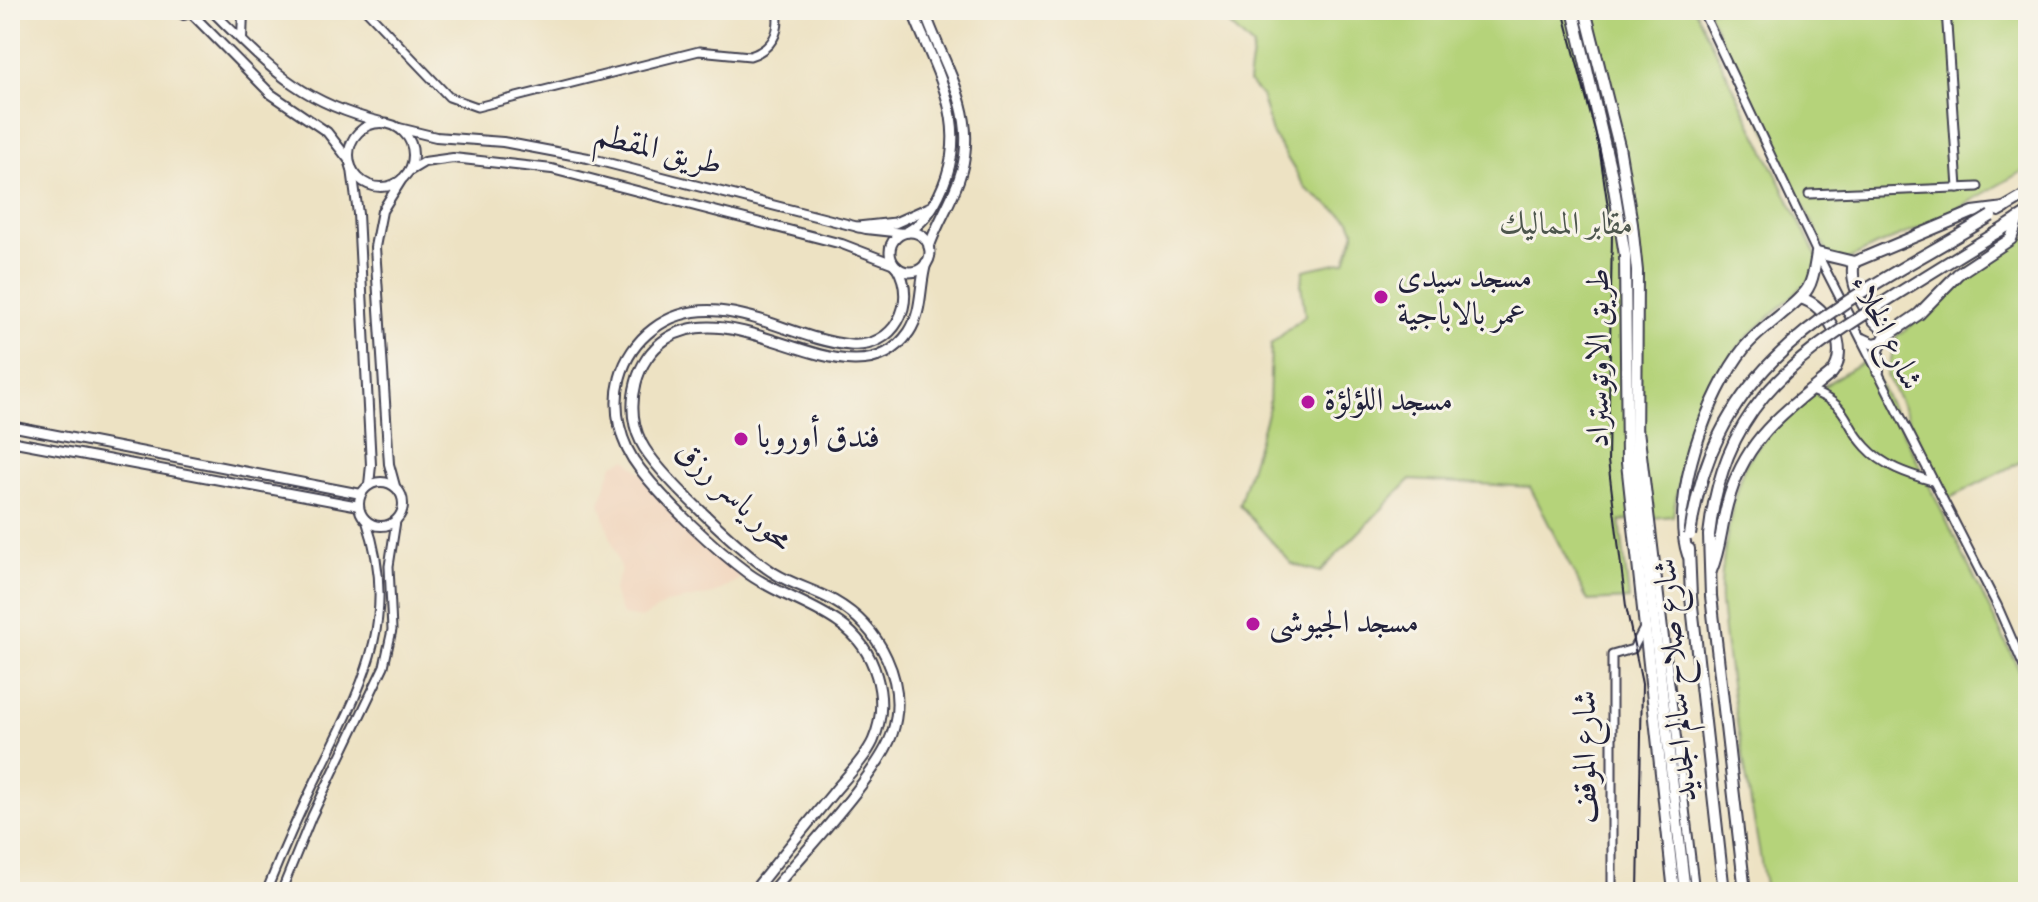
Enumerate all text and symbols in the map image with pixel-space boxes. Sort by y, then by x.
street label: طريق المقطم [588,113,727,193]
park label: مقابر المماليك [1499,203,1633,249]
place label: مسجد سيدى عمر بالاباجية [1397,256,1532,339]
street label: شارع الخلاء [1836,267,1933,399]
street label: طريق الاوتوستراد [1577,268,1623,448]
marker: مسجد سيدى عمر بالاباجية [1372,288,1390,306]
place label: مسجد اللؤلؤة [1324,379,1453,425]
marker: مسجد اللؤلؤة [1299,393,1317,411]
place label: فندق أوروبا [757,414,880,462]
street label: محور ياسر رزق [664,430,802,564]
marker: فندق أوروبا [732,430,750,448]
street label: شارع صلاح سالم الجديد [1643,556,1713,804]
place label: مسجد الجيوشى [1269,601,1419,647]
marker: مسجد الجيوشى [1244,615,1262,633]
street label: شارع الموقف [1564,690,1611,824]

